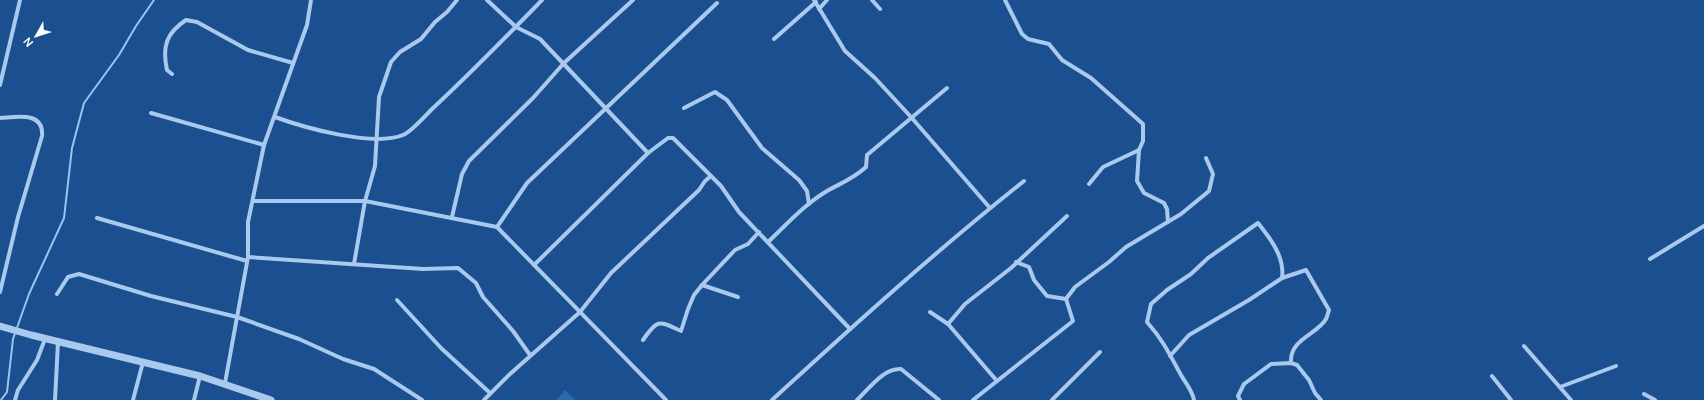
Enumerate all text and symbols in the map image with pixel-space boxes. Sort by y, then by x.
north arrow [16,16,56,56]
text: N [19,35,36,50]

